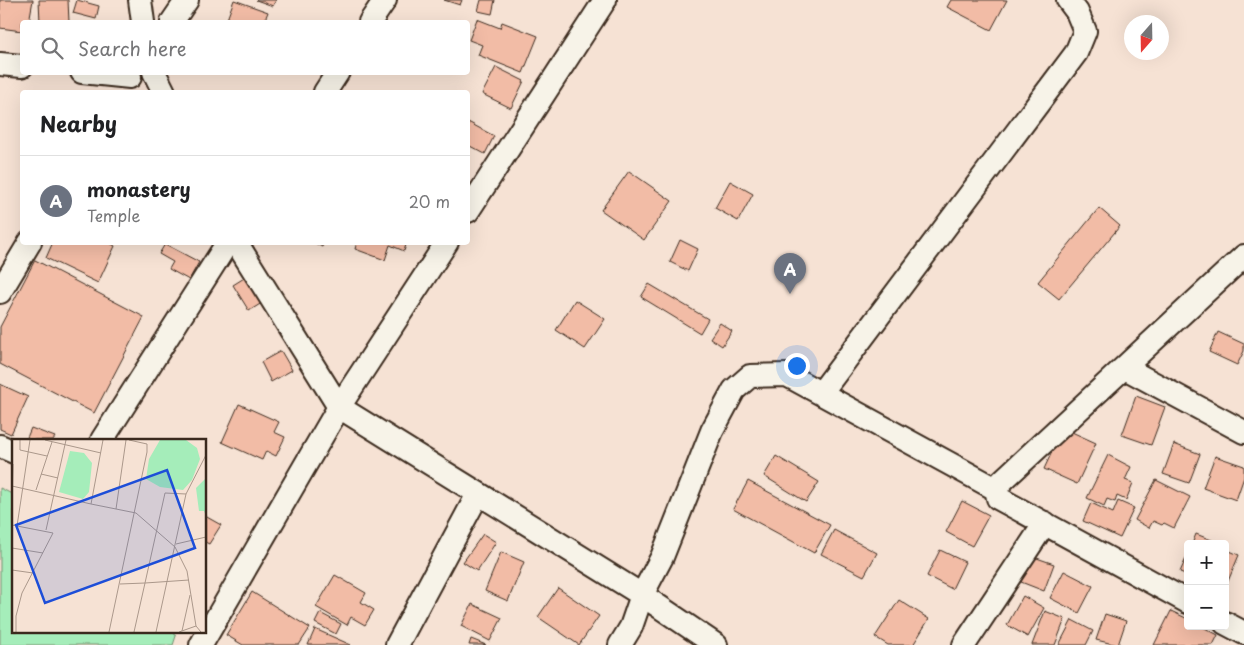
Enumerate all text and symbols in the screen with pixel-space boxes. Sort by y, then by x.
north arrow [1124,15,1169,60]
search box [20,20,470,75]
icon: search [38,34,66,62]
text: Search here [78,34,187,62]
text: Nearby [40,107,117,139]
text: monastery [87,175,191,203]
text: A [50,189,62,213]
text: 20 m [409,189,450,213]
text: Temple [87,203,140,227]
pin: A [774,253,806,294]
your location [784,353,810,379]
inset map [12,439,206,632]
map controls [1184,540,1229,630]
button: + [1184,540,1229,585]
button: − [1184,585,1229,630]

